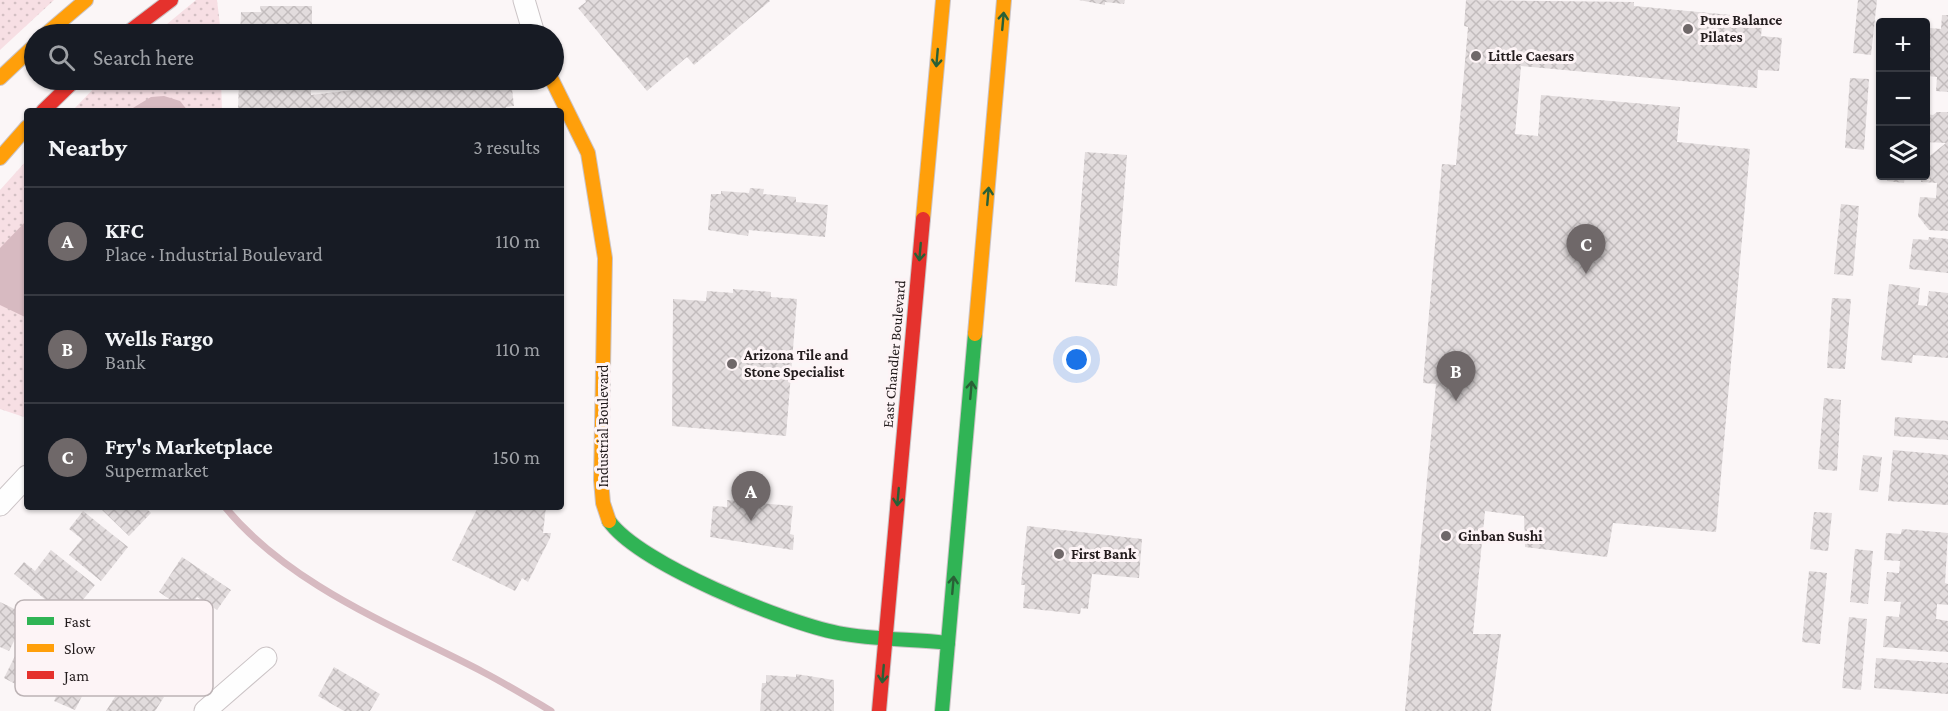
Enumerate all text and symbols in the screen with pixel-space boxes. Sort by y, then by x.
one-way arrow [998,12,1009,31]
place label: Pure Balance Pilates [1700,12,1782,45]
map controls [1876,18,1930,180]
button: + [1876,18,1930,72]
marker: Pure Balance Pilates [1681,22,1695,36]
search box [24,24,564,90]
icon: search [45,41,78,74]
text: Search here [93,45,194,70]
one-way arrow [931,48,942,68]
place label: Little Caesars [1488,48,1574,64]
marker: Little Caesars [1469,49,1483,63]
button: − [1876,72,1930,126]
button: layers [1876,126,1930,180]
text: Nearby [48,133,127,162]
text: 3 results [473,136,540,158]
one-way arrow [983,187,994,207]
text: KFC [105,218,144,243]
pin: C [1566,224,1606,274]
text: A [62,230,73,252]
text: 110 m [496,230,540,252]
one-way arrow [914,242,925,262]
text: Place · Industrial Boulevard [105,243,323,265]
street label: East Chandler Boulevard [880,279,908,428]
text: Wells Fargo [105,326,213,351]
text: B [62,338,73,360]
text: 110 m [496,338,540,360]
your location [1062,345,1091,374]
place label: Arizona Tile and Stone Specialist [743,347,849,380]
text: Bank [105,351,146,373]
pin: B [1436,352,1476,401]
marker: Arizona Tile and Stone Specialist [725,357,739,371]
street label: Industrial Boulevard [595,364,611,488]
one-way arrow [966,381,977,401]
text: Fry's Marketplace [105,434,273,459]
text: C [61,446,74,468]
text: 150 m [493,446,540,468]
text: Supermarket [105,459,208,481]
pin: A [732,472,771,521]
one-way arrow [892,486,903,506]
place label: Ginban Sushi [1458,528,1543,544]
marker: Ginban Sushi [1439,529,1453,543]
place label: First Bank [1071,546,1137,562]
marker: First Bank [1052,547,1066,561]
one-way arrow [948,575,959,595]
legend [15,600,213,696]
text: Fast [64,613,91,630]
text: Slow [64,640,96,657]
one-way arrow [877,663,888,683]
text: Jam [62,667,89,685]

